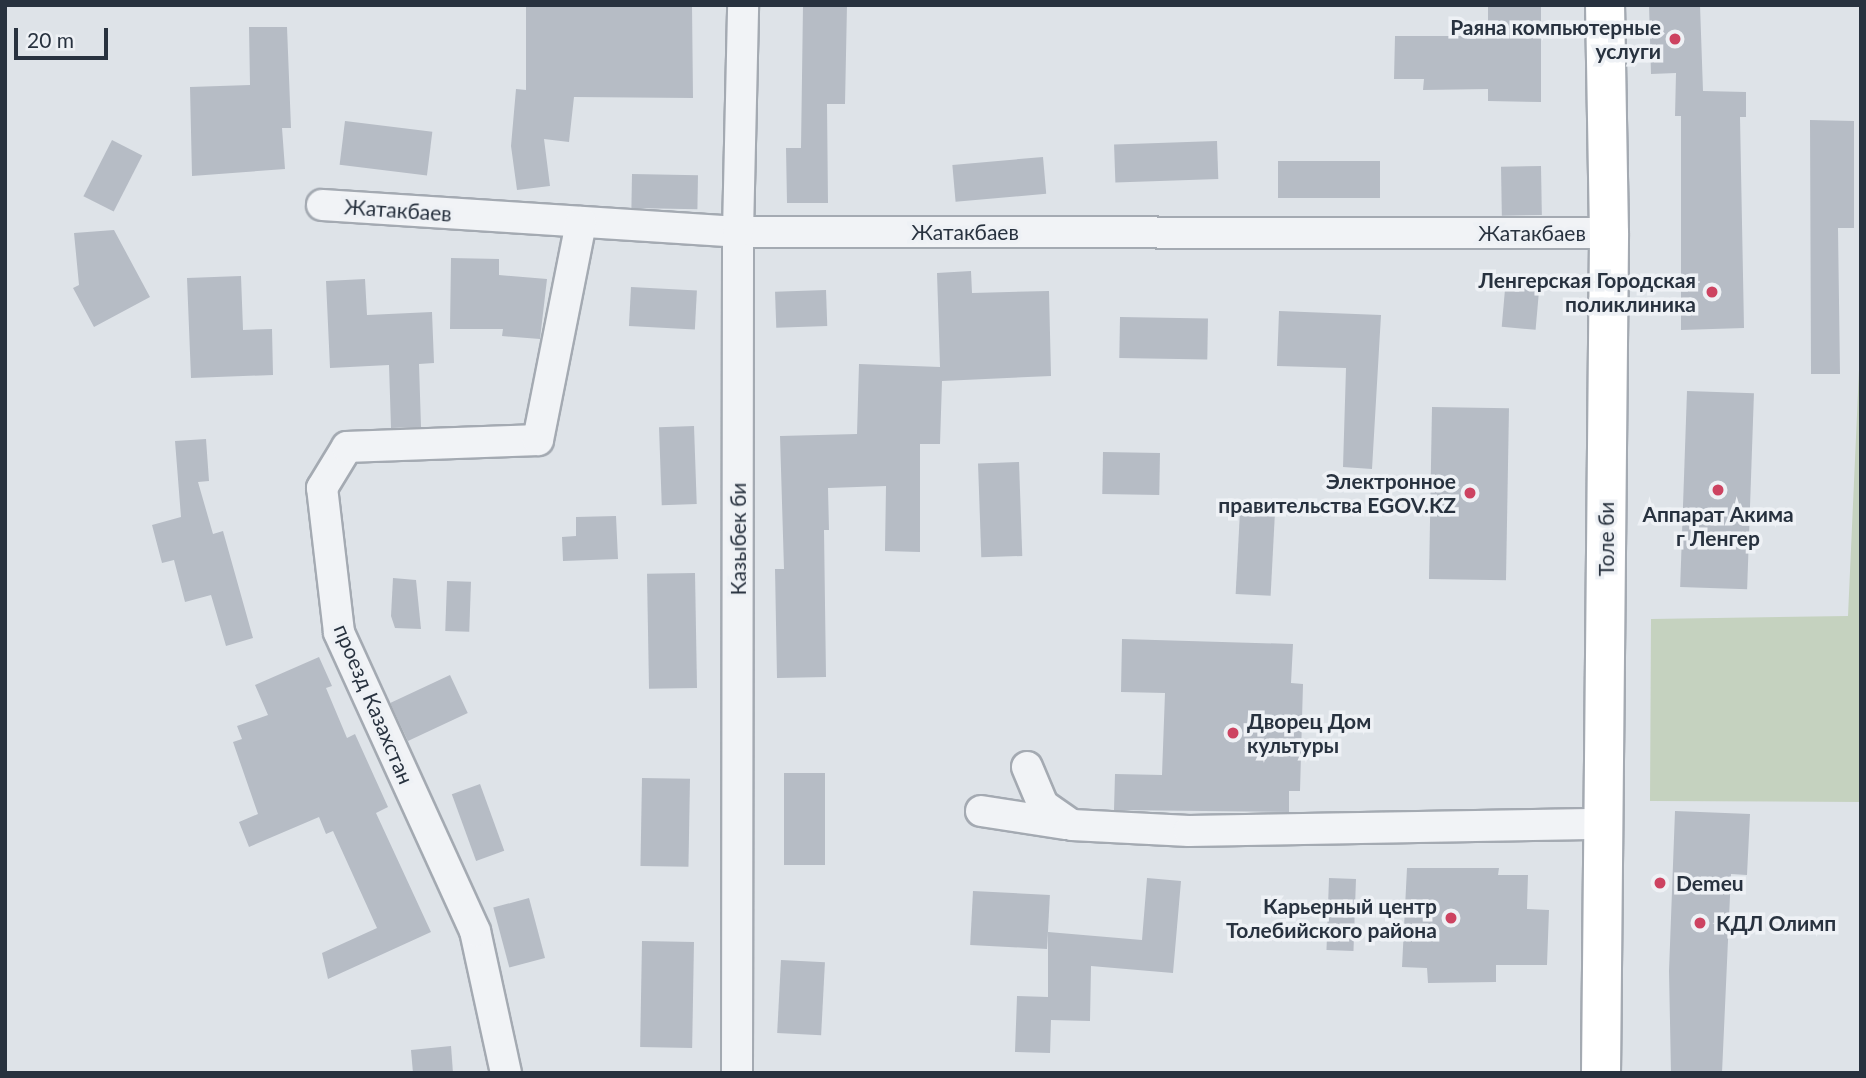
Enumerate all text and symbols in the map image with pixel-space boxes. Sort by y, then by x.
scale bar [18,14,112,58]
place label: Раяна компьютерные услуги [1450,14,1661,64]
text: 20 m [27,27,74,52]
marker: Раяна компьютерные услуги [1667,31,1683,47]
street label: Жатакбаев [343,194,453,226]
street label: Жатакбаев [911,219,1019,245]
street label: Жатакбаев [1478,220,1586,246]
place label: Ленгерская Городская поликлиника [1478,267,1696,317]
marker: Ленгерская Городская поликлиника [1702,282,1722,302]
place label: Электронное правительства EGOV.KZ [1218,468,1456,518]
marker: Аппарат Акима г Ленгер [1710,482,1726,498]
street label: Казыбек би [725,483,751,595]
marker: Электронное правительства EGOV.KZ [1462,485,1478,501]
place label: Аппарат Акима г Ленгер [1642,501,1794,551]
street label: Толе би [1593,502,1619,576]
street label: проезд Казахстан [329,620,419,788]
place label: Дворец Дом культуры [1247,708,1371,758]
marker: Дворец Дом культуры [1225,725,1241,741]
place label: Demeu [1676,870,1744,896]
marker: Demeu [1650,873,1670,893]
place label: Карьерный центр Толебийского района [1226,893,1437,943]
marker: Карьерный центр Толебийского района [1443,910,1459,926]
place label: КДЛ Олимп [1716,910,1836,936]
marker: КДЛ Олимп [1690,913,1710,933]

